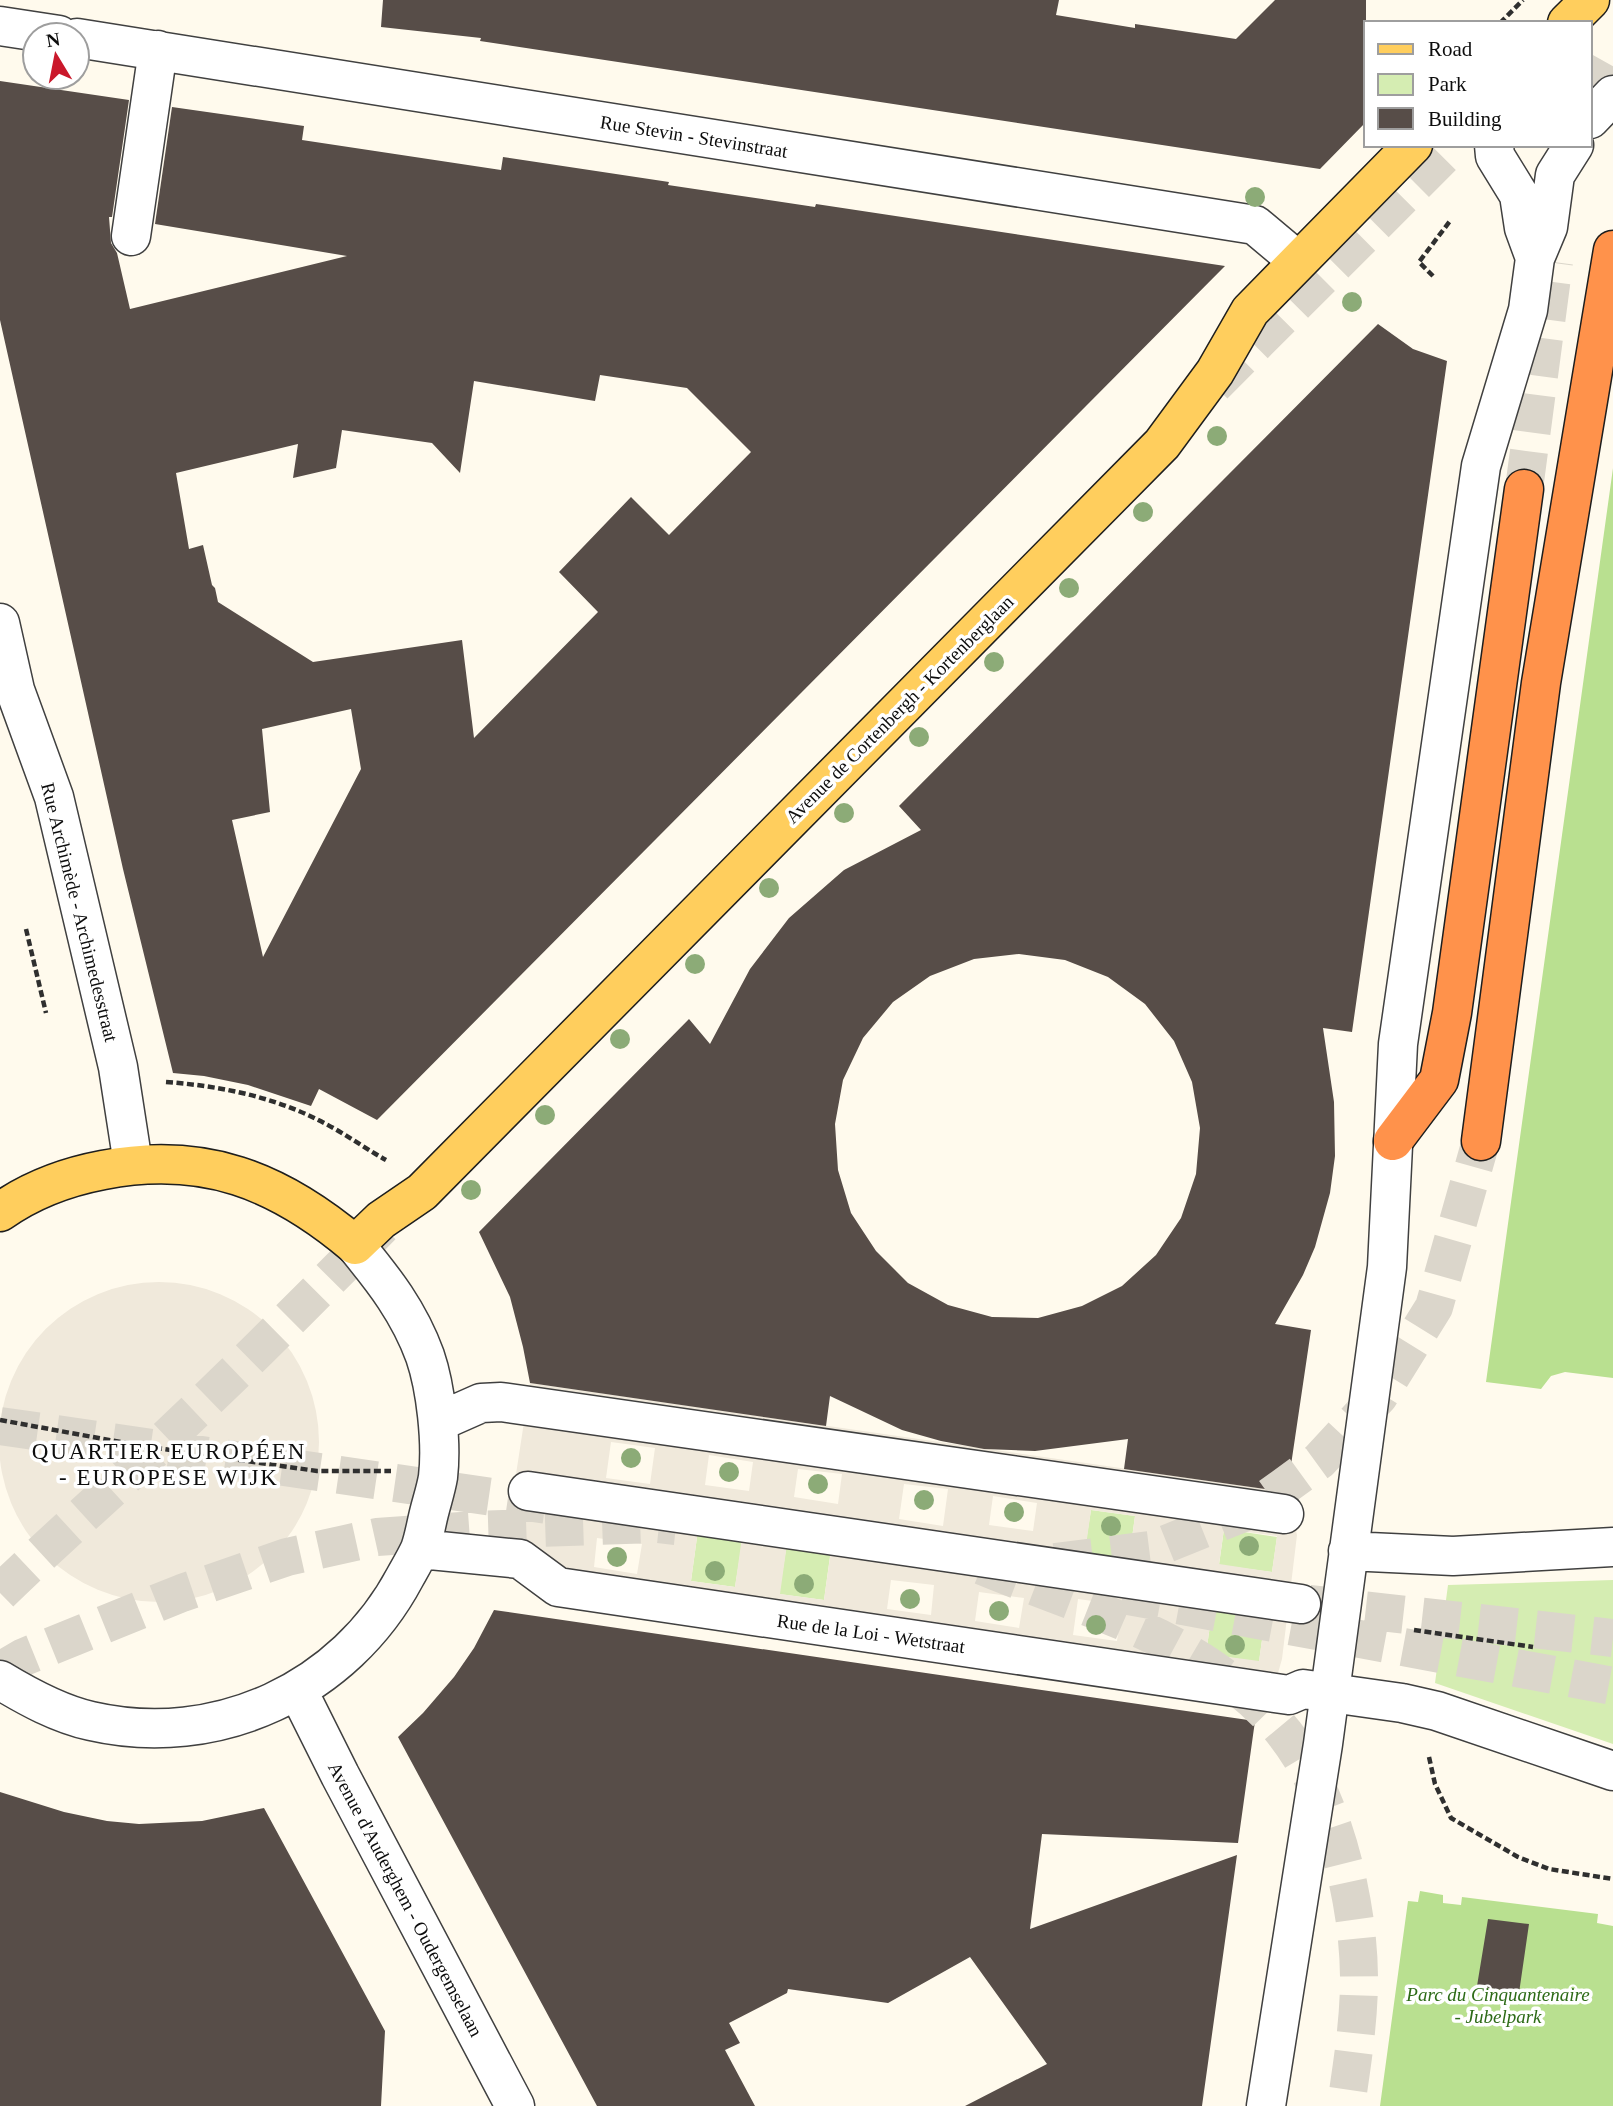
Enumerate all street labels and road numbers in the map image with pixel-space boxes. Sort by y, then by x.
street label: Rue Stevin - Stevinstraat [599,111,790,162]
street label: Avenue de Cortenbergh - Kortenberglaan [781,591,1018,828]
street label: Rue Archimède - Archimedesstraat [37,780,122,1045]
street label: Rue de la Loi - Wetstraat [776,1610,967,1657]
street label: Avenue d'Auderghem - Oudergemselaan [324,1758,487,2041]

